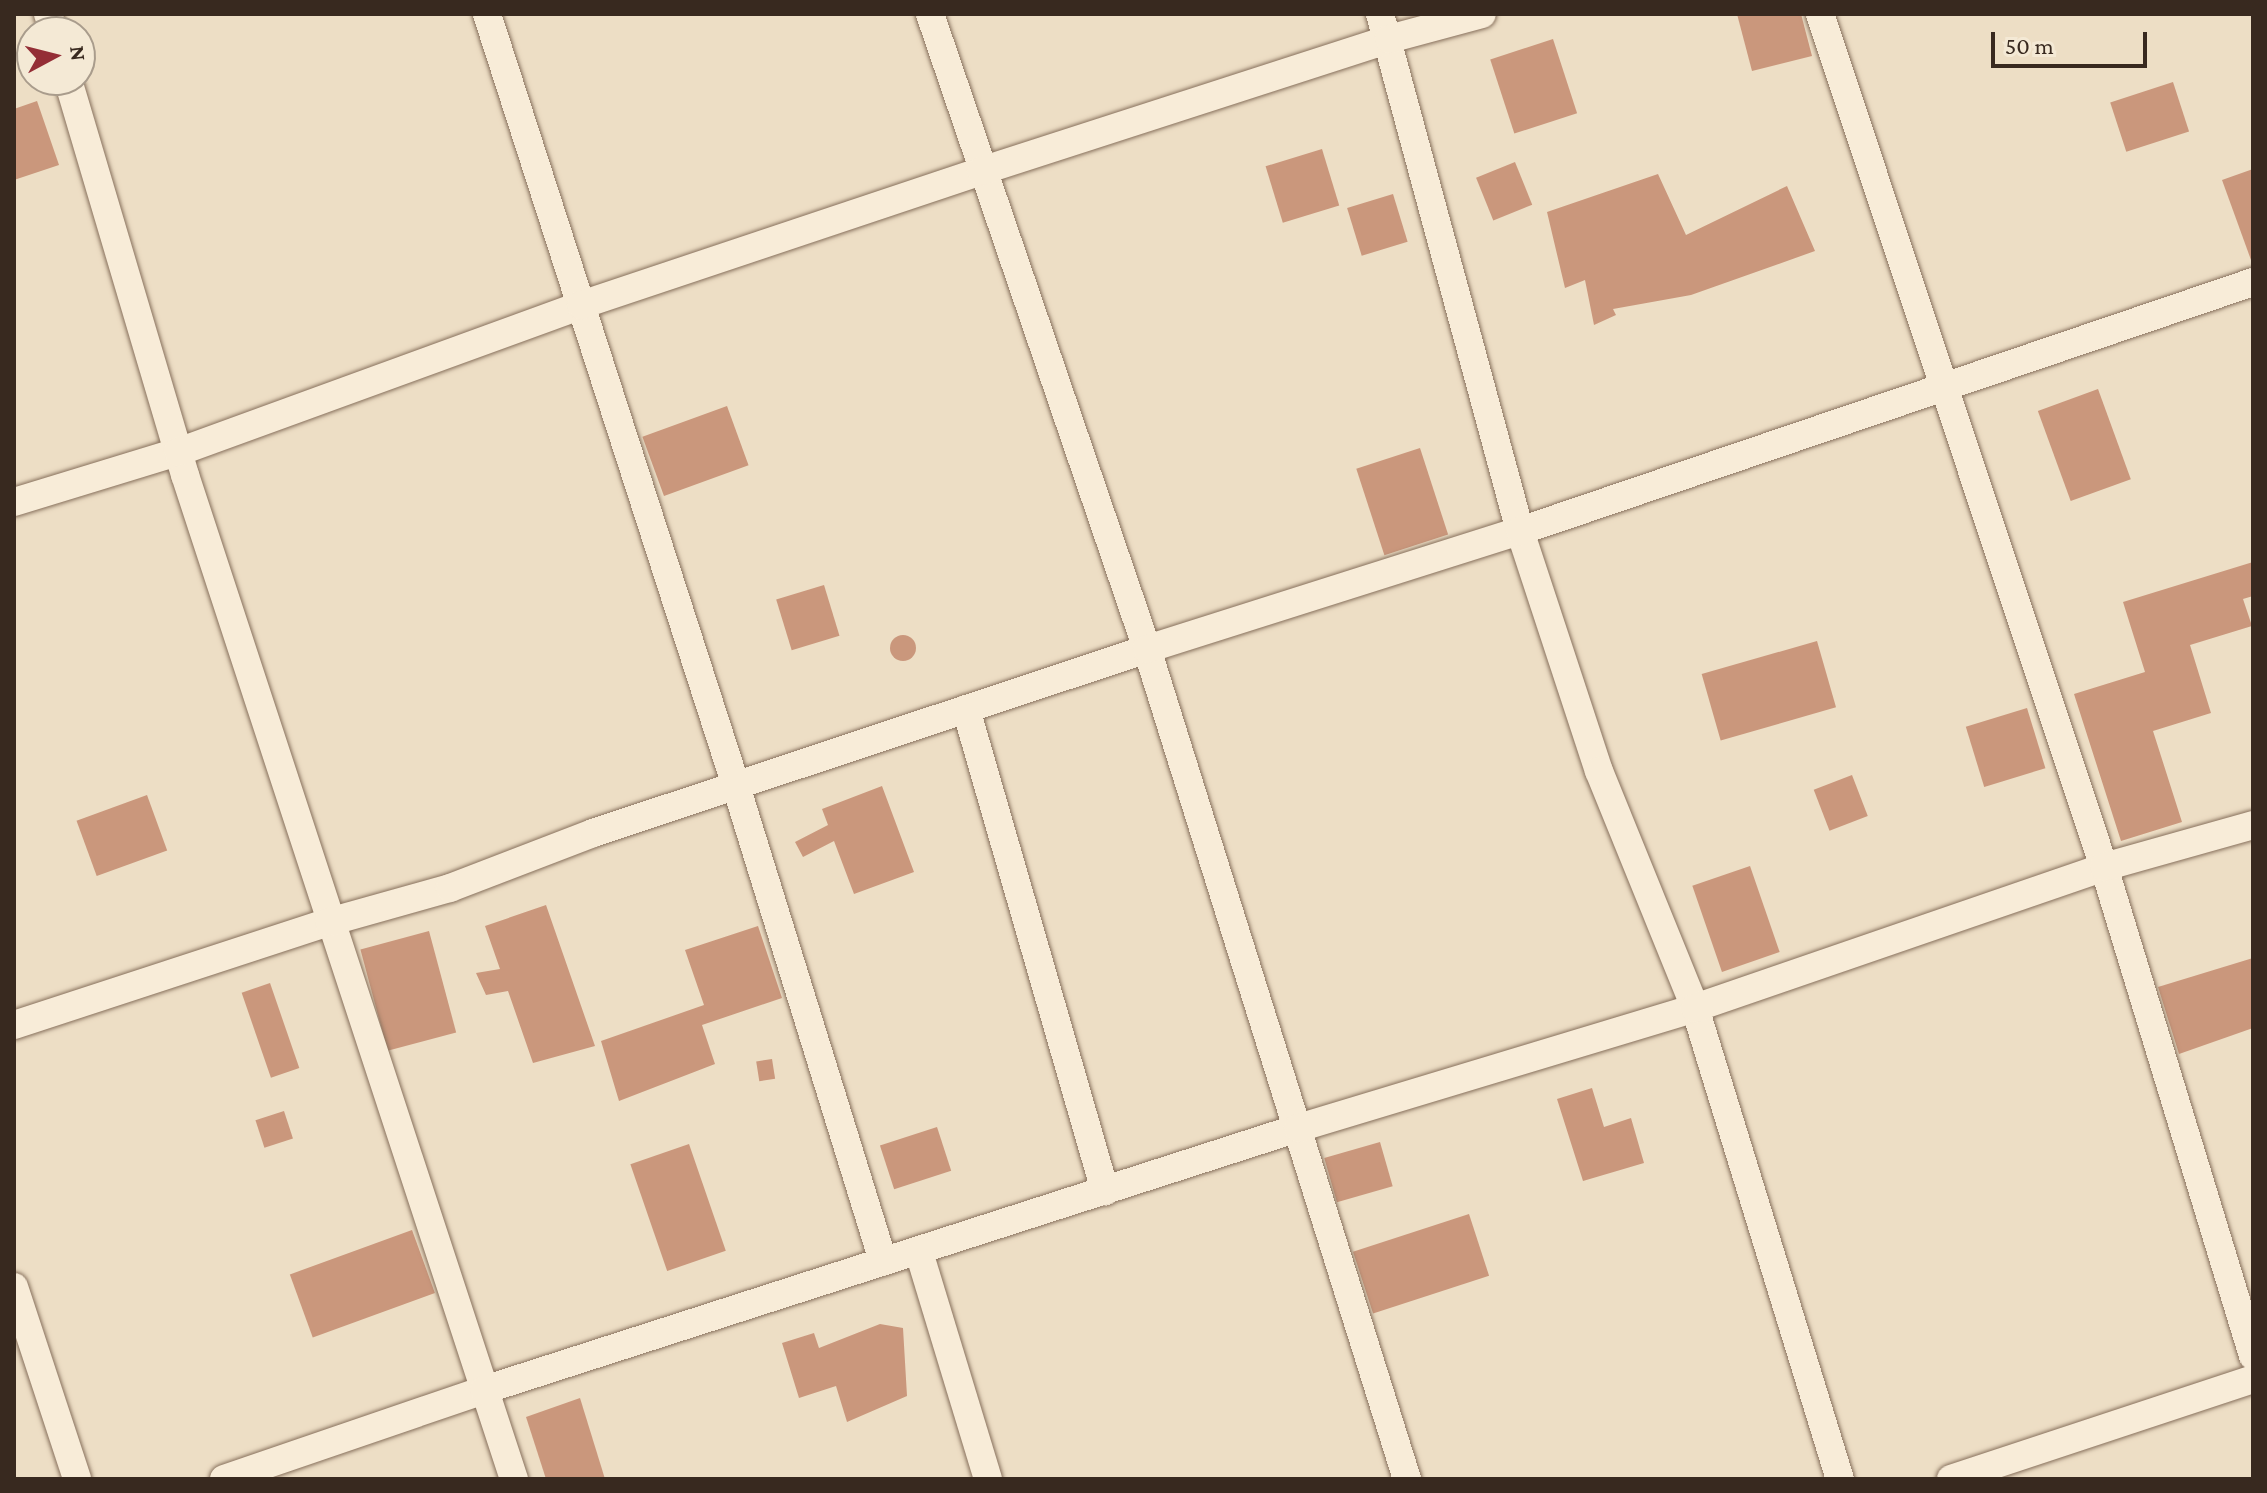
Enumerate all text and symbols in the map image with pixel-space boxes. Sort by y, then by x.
north arrow [16,16,96,96]
scale bar [1995,16,2151,66]
text: 50 m [2005,32,2054,59]
text: N [65,44,92,62]

